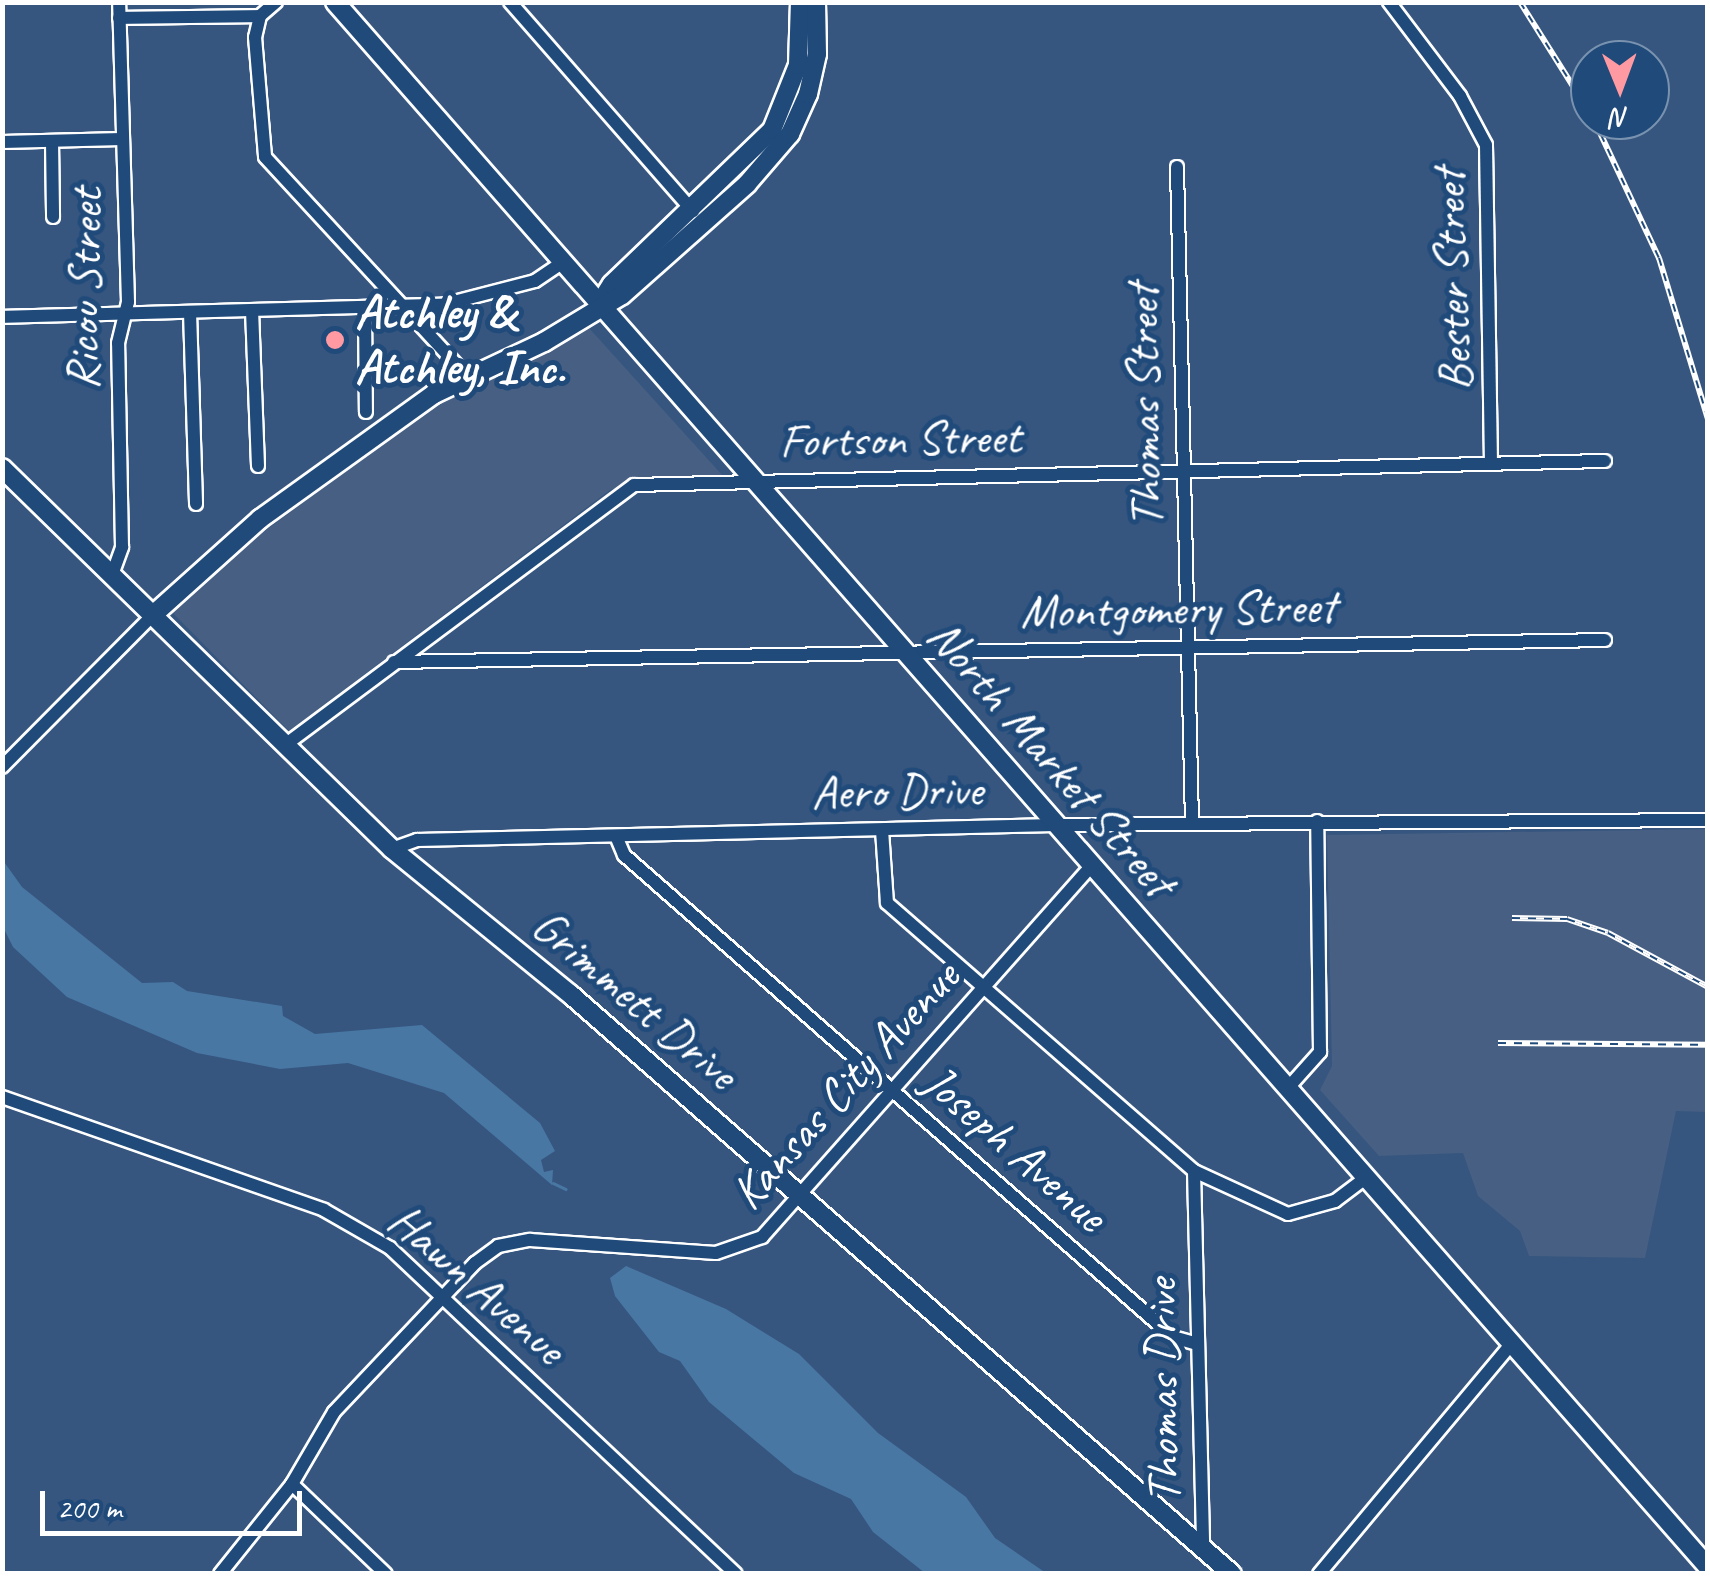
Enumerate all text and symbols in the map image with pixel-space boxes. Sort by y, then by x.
north arrow [1570,40,1670,140]
text: N [1612,101,1629,136]
street label: Bester Street [1419,168,1485,392]
street label: Ricou Street [53,187,115,391]
place label: Atchley & Atchley, Inc. [355,283,565,396]
street label: Thomas Street [1113,284,1175,528]
marker: Atchley & Atchley, Inc. [324,329,346,351]
street label: Fortson Street [779,408,1021,470]
street label: Montgomery Street [1020,577,1336,641]
street label: North Market Street [914,607,1188,909]
street label: Aero Drive [811,761,983,821]
street label: Grimmett Drive [520,896,750,1102]
street label: Kansas City Avenue [719,949,971,1221]
street label: Joseph Avenue [911,1052,1119,1244]
street label: Hawn Avenue [377,1191,577,1377]
street label: Thomas Drive [1131,1278,1193,1504]
scale bar [45,1471,308,1533]
text: 200 m [57,1489,122,1527]

